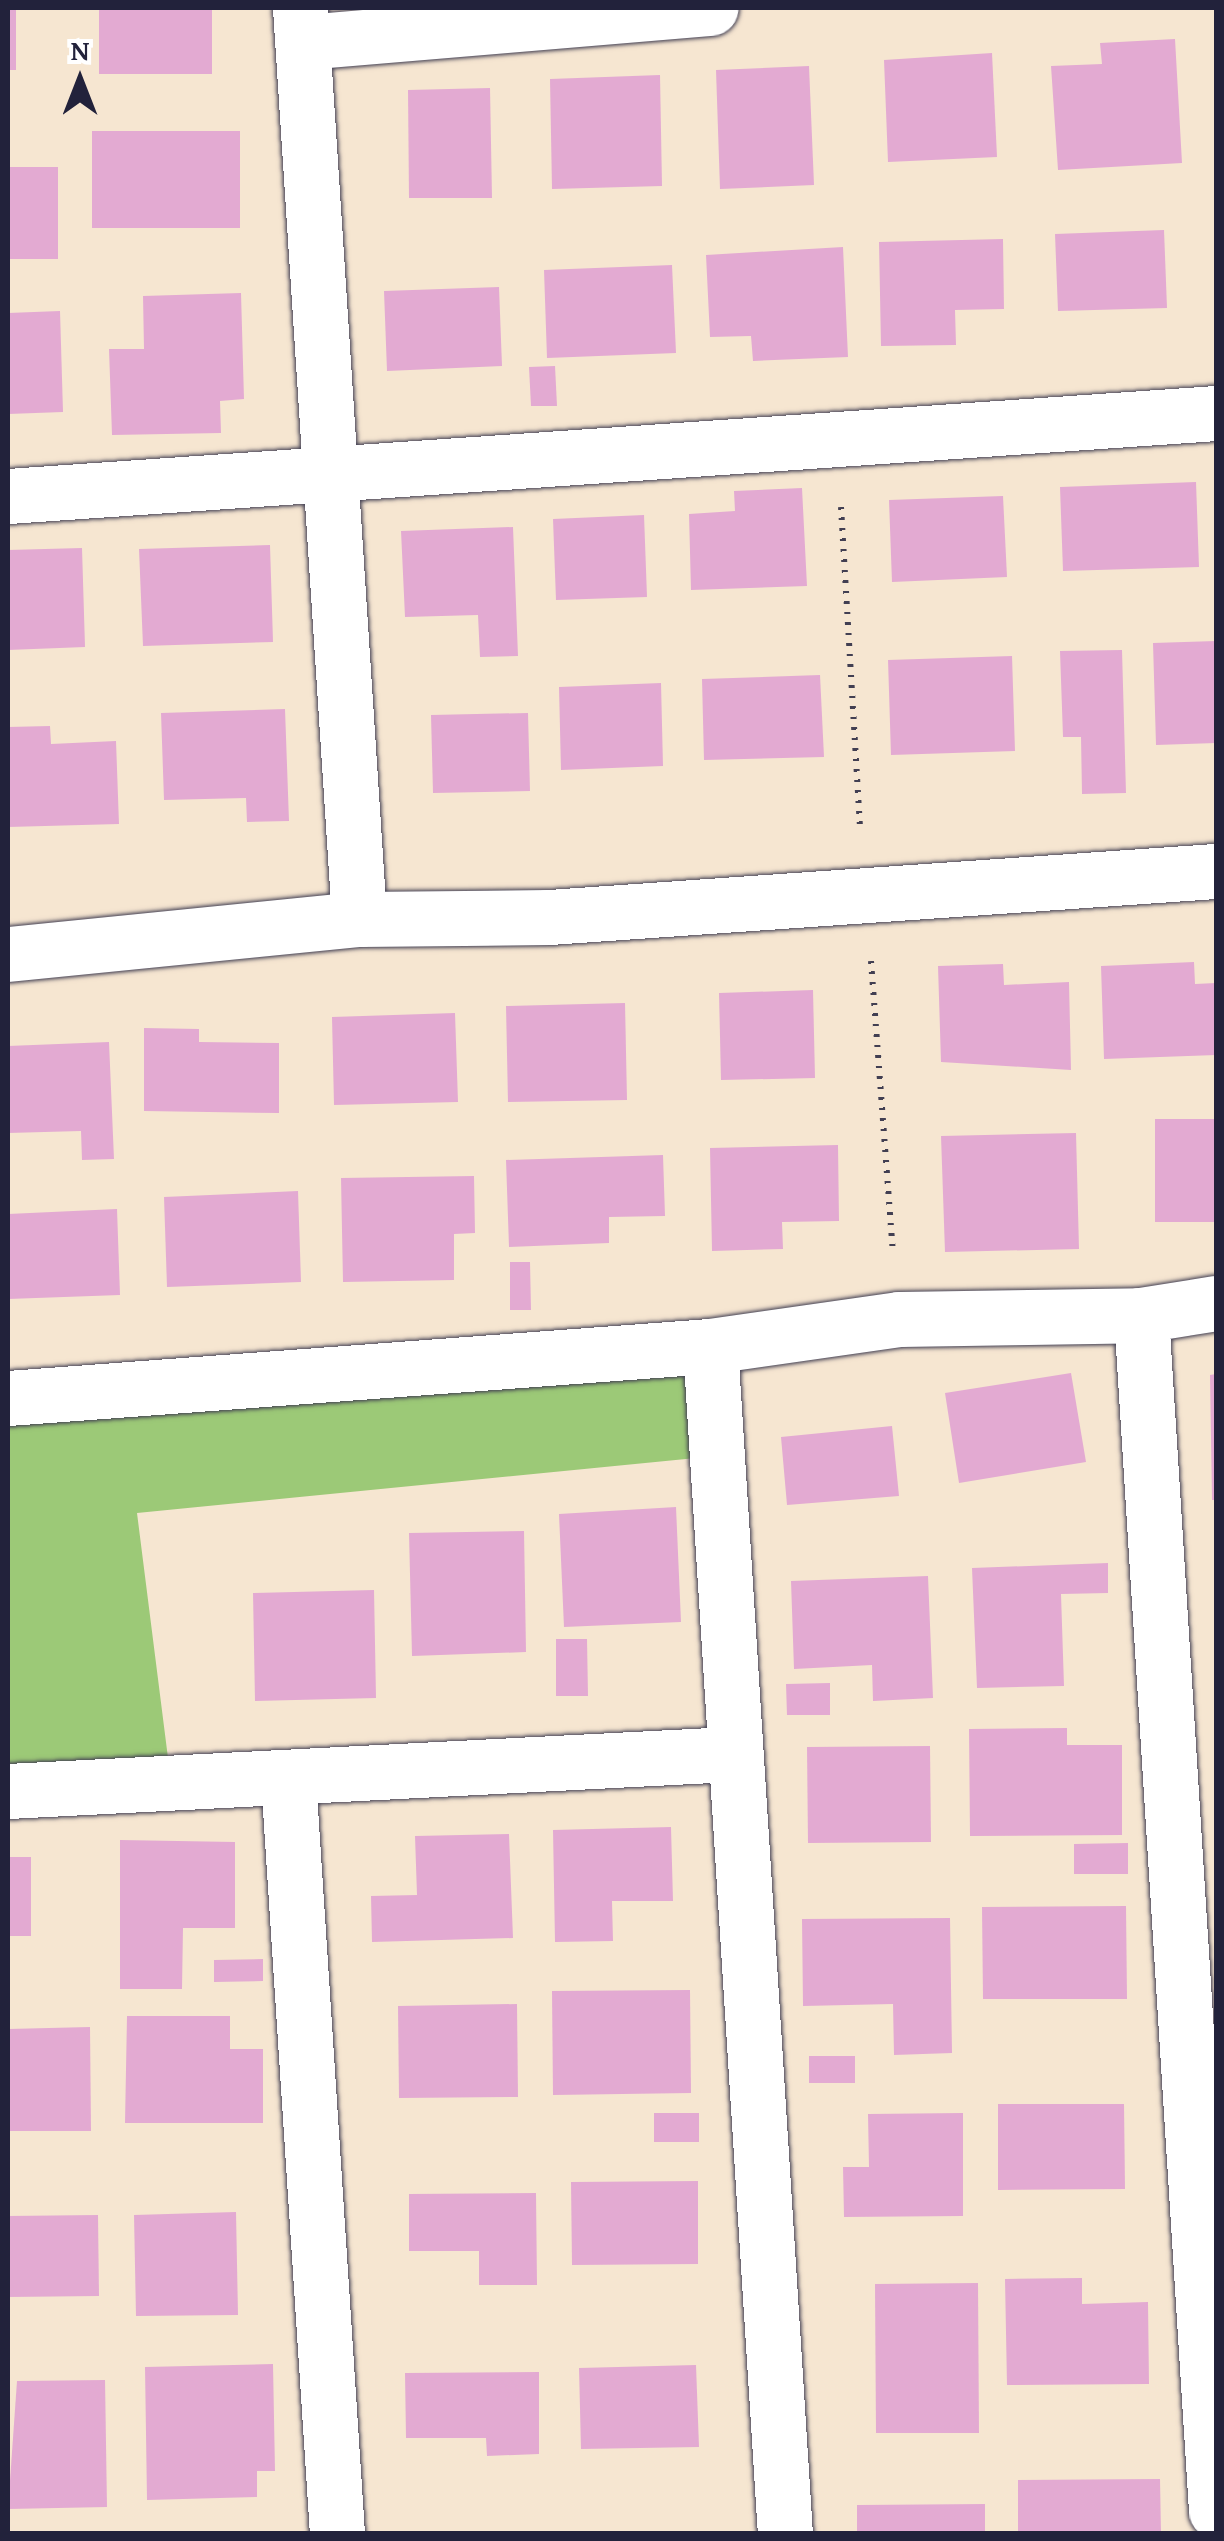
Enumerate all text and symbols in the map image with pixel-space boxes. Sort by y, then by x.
text: N [71,29,89,70]
north arrow [30,30,130,130]

